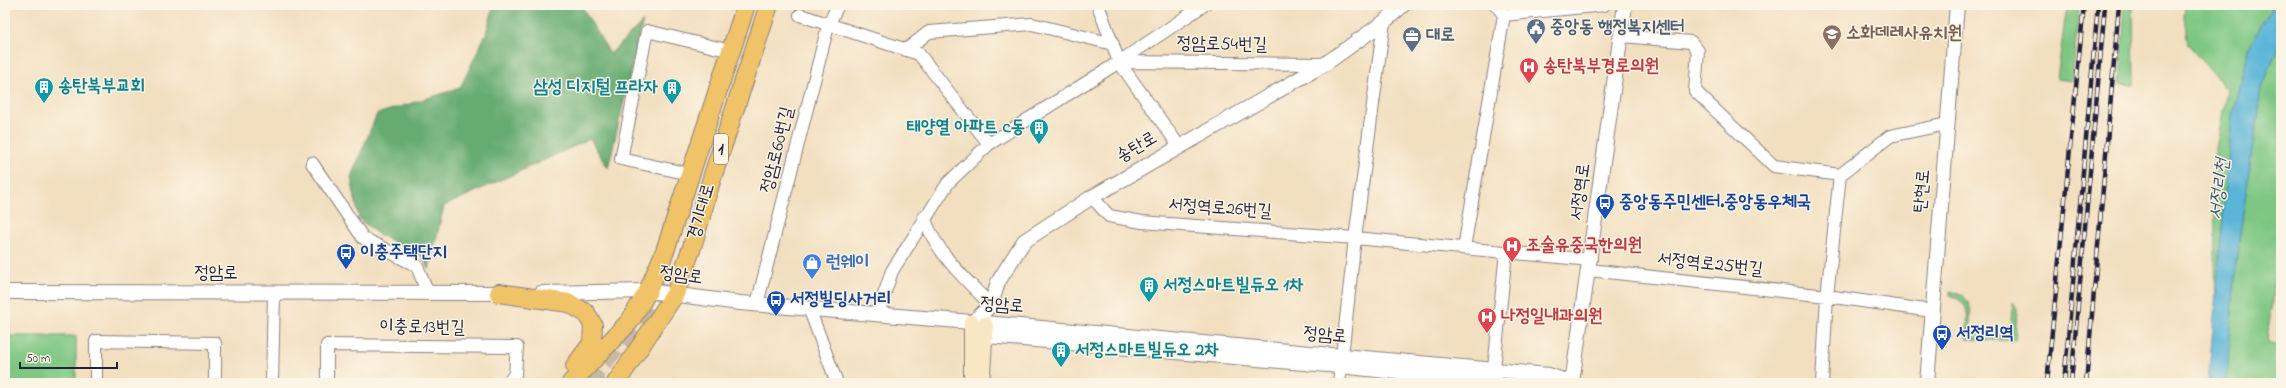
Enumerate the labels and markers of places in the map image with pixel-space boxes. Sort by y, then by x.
place label: 중앙동 행정복지센터 [1550,15,1685,41]
public building icon: 중앙동 행정복지센터 [1525,17,1547,45]
place label: 소화데레사유치원 [1846,21,1962,47]
place label: 대로 [1426,23,1455,49]
school or university icon: 소화데레사유치원 [1821,23,1843,51]
office icon: 대로 [1401,25,1423,53]
place label: 송탄북부경로의원 [1543,54,1659,80]
hospital icon: 송탄북부경로의원 [1518,56,1540,84]
place label: 송탄북부교회 [58,74,145,100]
place label: 삼성 디지털 프라자 [533,75,659,101]
building icon: 송탄북부교회 [33,76,55,104]
building icon: 삼성 디지털 프라자 [661,77,683,105]
place label: 태양열 아파트 c동 [907,115,1025,141]
building icon: 태양열 아파트 c동 [1028,117,1050,145]
place label: 중앙동주민센터.중앙동우체국 [1619,190,1811,216]
bus stop icon: 중앙동주민센터.중앙동우체국 [1594,192,1616,220]
place label: 조술유중국한의원 [1526,233,1642,259]
hospital icon: 조술유중국한의원 [1501,235,1523,263]
place label: 이충주택단지 [360,240,447,266]
bus stop icon: 이충주택단지 [335,242,357,270]
place label: 런웨이 [826,250,869,276]
shop icon: 런웨이 [801,252,823,280]
place label: 서정스마트빌듀오 1차 [1163,273,1304,299]
building icon: 서정스마트빌듀오 1차 [1138,275,1160,303]
place label: 서정빌딩사거리 [790,287,891,313]
bus stop icon: 서정빌딩사거리 [765,289,787,317]
place label: 나정일내과의원 [1501,304,1602,330]
hospital icon: 나정일내과의원 [1476,306,1498,334]
place label: 서정리역 [1956,321,2014,347]
bus stop icon: 서정리역 [1931,323,1953,351]
place label: 서정스마트빌듀오 2차 [1075,338,1219,364]
building icon: 서정스마트빌듀오 2차 [1050,340,1072,368]

